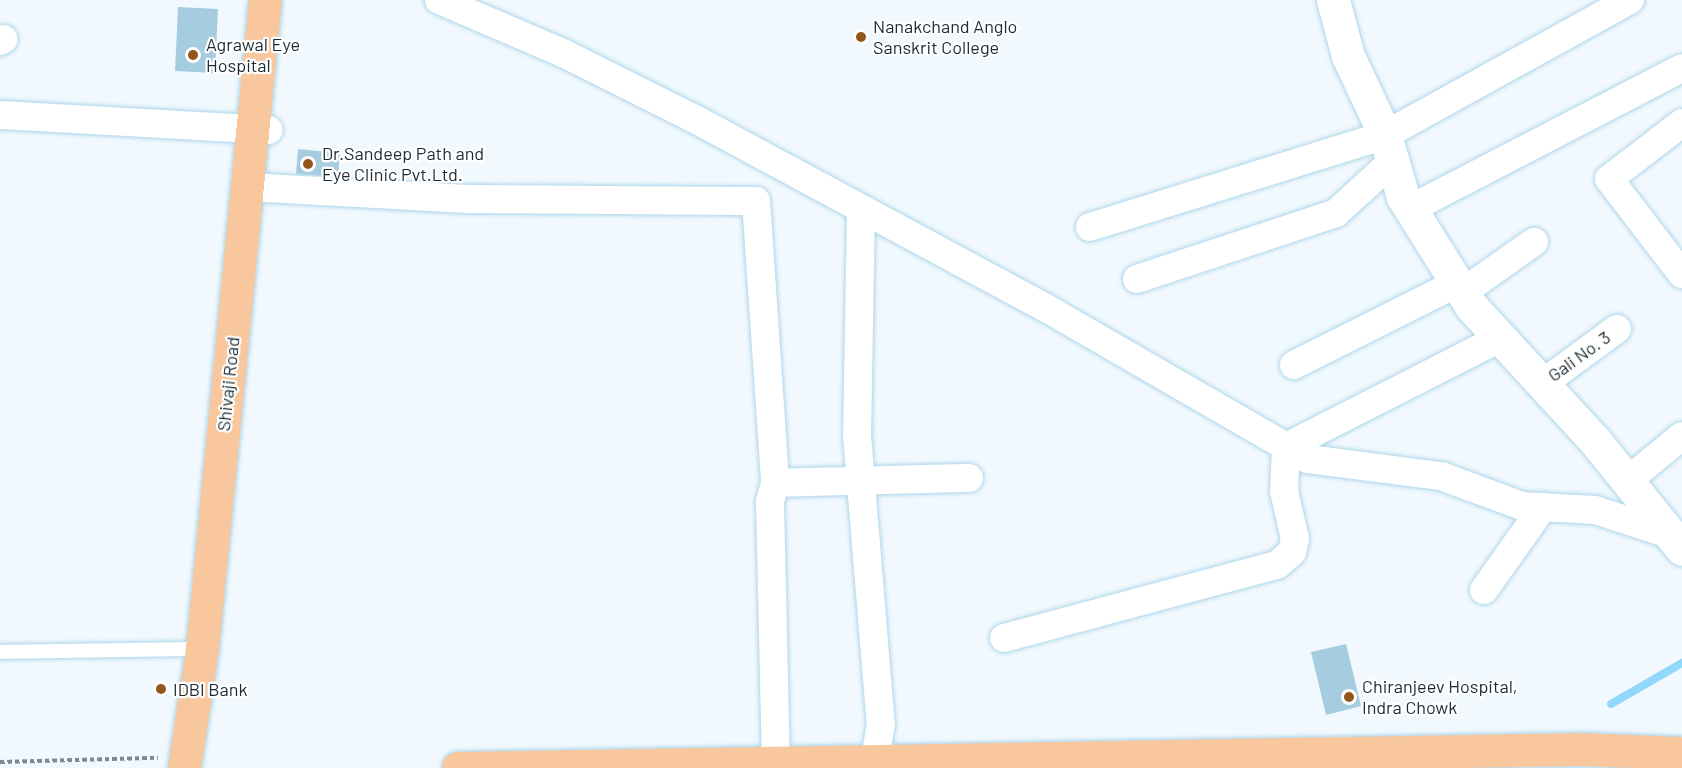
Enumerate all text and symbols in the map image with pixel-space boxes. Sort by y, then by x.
place label: Nanakchand Anglo Sanskrit College [873,16,1017,58]
marker: Nanakchand Anglo Sanskrit College [854,30,868,44]
place label: Agrawal Eye Hospital [206,34,300,76]
marker: Agrawal Eye Hospital [184,46,202,64]
place label: Dr.Sandeep Path and Eye Clinic Pvt.Ltd. [322,143,484,186]
marker: Dr.Sandeep Path and Eye Clinic Pvt.Ltd. [299,155,317,173]
street label: Gali No. 3 [1543,326,1615,386]
street label: Shivaji Road [212,336,244,432]
place label: Chiranjeev Hospital, Indra Chowk [1362,676,1518,718]
place label: IDBI Bank [173,678,247,700]
marker: IDBI Bank [154,682,168,696]
marker: Chiranjeev Hospital, Indra Chowk [1340,688,1358,706]

